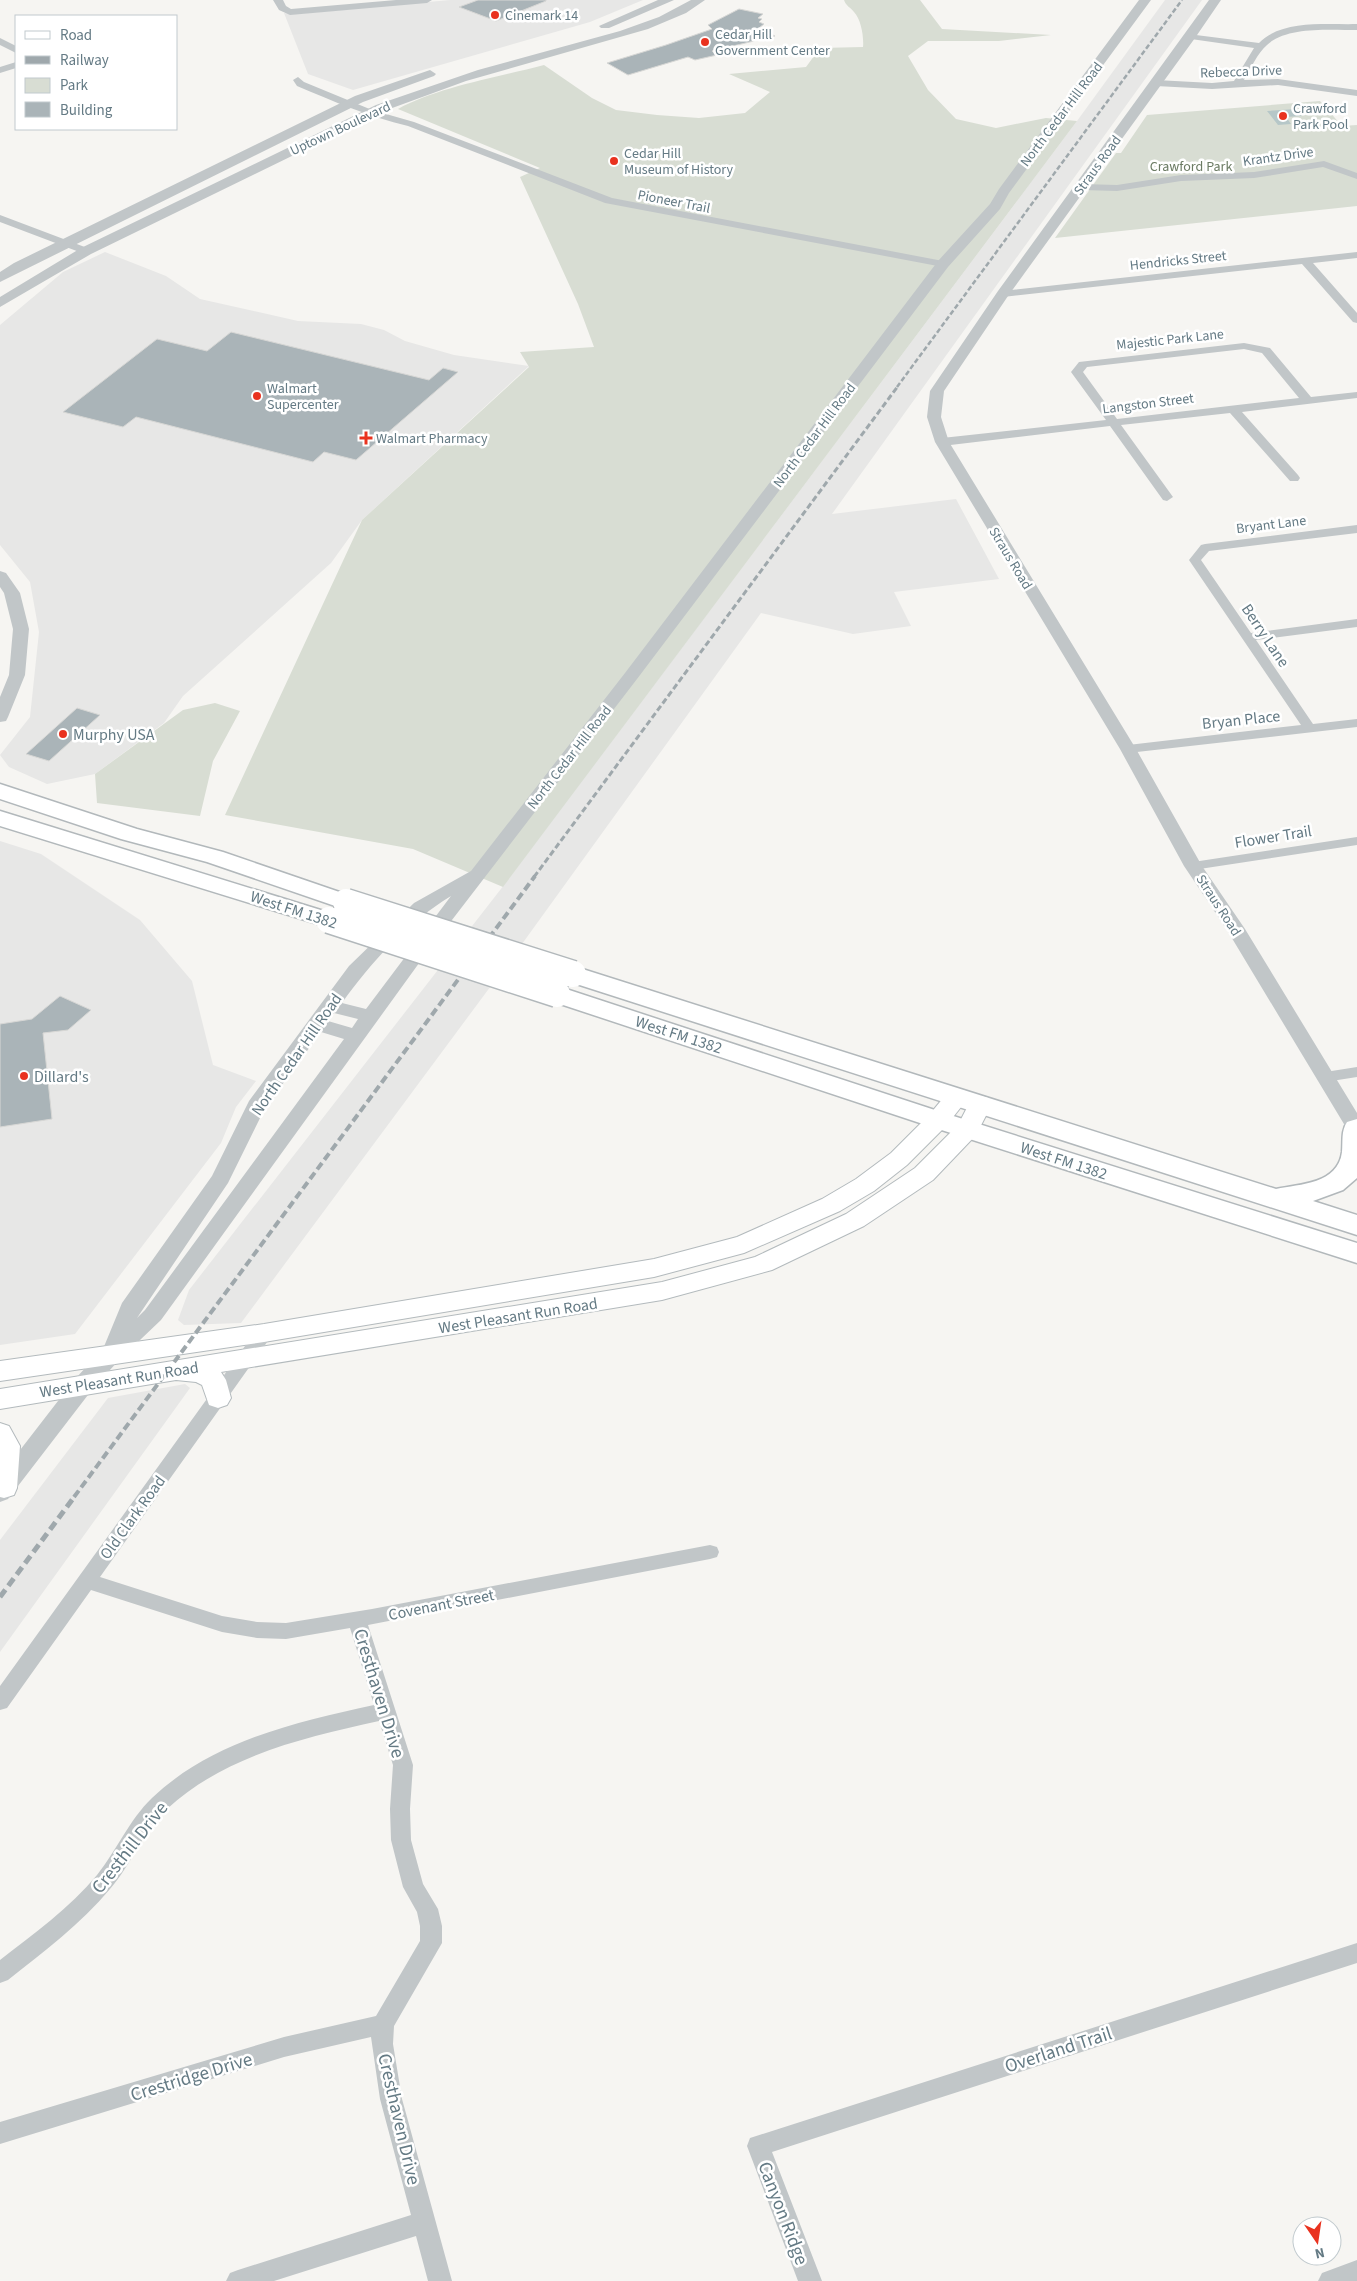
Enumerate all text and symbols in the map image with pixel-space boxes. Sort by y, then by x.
place label: Cinemark 14 [505,6,578,26]
marker: Cinemark 14 [489,9,501,21]
legend [15,15,178,130]
text: Road [60,25,92,46]
place label: Cedar Hill Government Center [715,25,830,61]
marker: Cedar Hill Government Center [699,36,711,48]
text: Railway [60,50,109,71]
street label: North Cedar Hill Road [1016,58,1108,171]
street label: Rebecca Drive [1200,61,1282,83]
text: Park [60,75,89,96]
street label: Uptown Boulevard [287,97,394,161]
place label: Crawford Park Pool [1293,99,1349,135]
text: Building [60,100,113,121]
marker: Crawford Park Pool [1277,110,1289,122]
street label: Straus Road [1069,131,1126,200]
street label: Krantz Drive [1242,142,1315,172]
place label: Cedar Hill Museum of History [624,144,734,180]
marker: Cedar Hill Museum of History [608,155,620,167]
park label: Crawford Park [1150,157,1232,177]
street label: Pioneer Trail [636,185,712,219]
street label: Hendricks Street [1129,246,1228,276]
street label: Majestic Park Lane [1115,324,1225,356]
place label: Walmart Supercenter [267,379,339,415]
street label: North Cedar Hill Road [769,379,861,492]
street label: Langston Street [1101,388,1195,420]
marker: Walmart Supercenter [251,390,263,402]
place label: Walmart Pharmacy [376,429,488,449]
marker: Walmart Pharmacy [360,432,372,444]
street label: Bryant Lane [1235,511,1307,539]
street label: Straus Road [984,523,1037,594]
street label: Berry Lane [1236,600,1294,672]
street label: North Cedar Hill Road [523,702,617,814]
street label: Bryan Place [1201,705,1281,735]
place label: Murphy USA [73,724,155,746]
marker: Murphy USA [57,728,69,740]
street label: Flower Trail [1233,820,1313,854]
street label: Straus Road [1191,871,1246,940]
street label: West FM 1382 [247,886,340,934]
street label: North Cedar Hill Road [246,989,347,1120]
street label: West FM 1382 [632,1011,725,1059]
place label: Dillard's [34,1066,89,1088]
marker: Dillard's [18,1070,30,1082]
street label: West FM 1382 [1017,1137,1110,1185]
street label: West Pleasant Run Road [437,1293,599,1339]
street label: West Pleasant Run Road [38,1357,200,1403]
street label: Old Clark Road [95,1471,171,1564]
street label: Covenant Street [386,1584,497,1626]
street label: Cresthaven Drive [346,1625,411,1762]
street label: Cresthill Drive [86,1796,175,1900]
street label: Overland Trail [1001,2020,1116,2080]
street label: Crestridge Drive [127,2046,256,2109]
street label: Cresthaven Drive [370,2051,427,2188]
street label: Canyon Ridge [750,2158,815,2269]
north arrow [1292,2216,1342,2266]
text: N [1313,2242,1326,2263]

